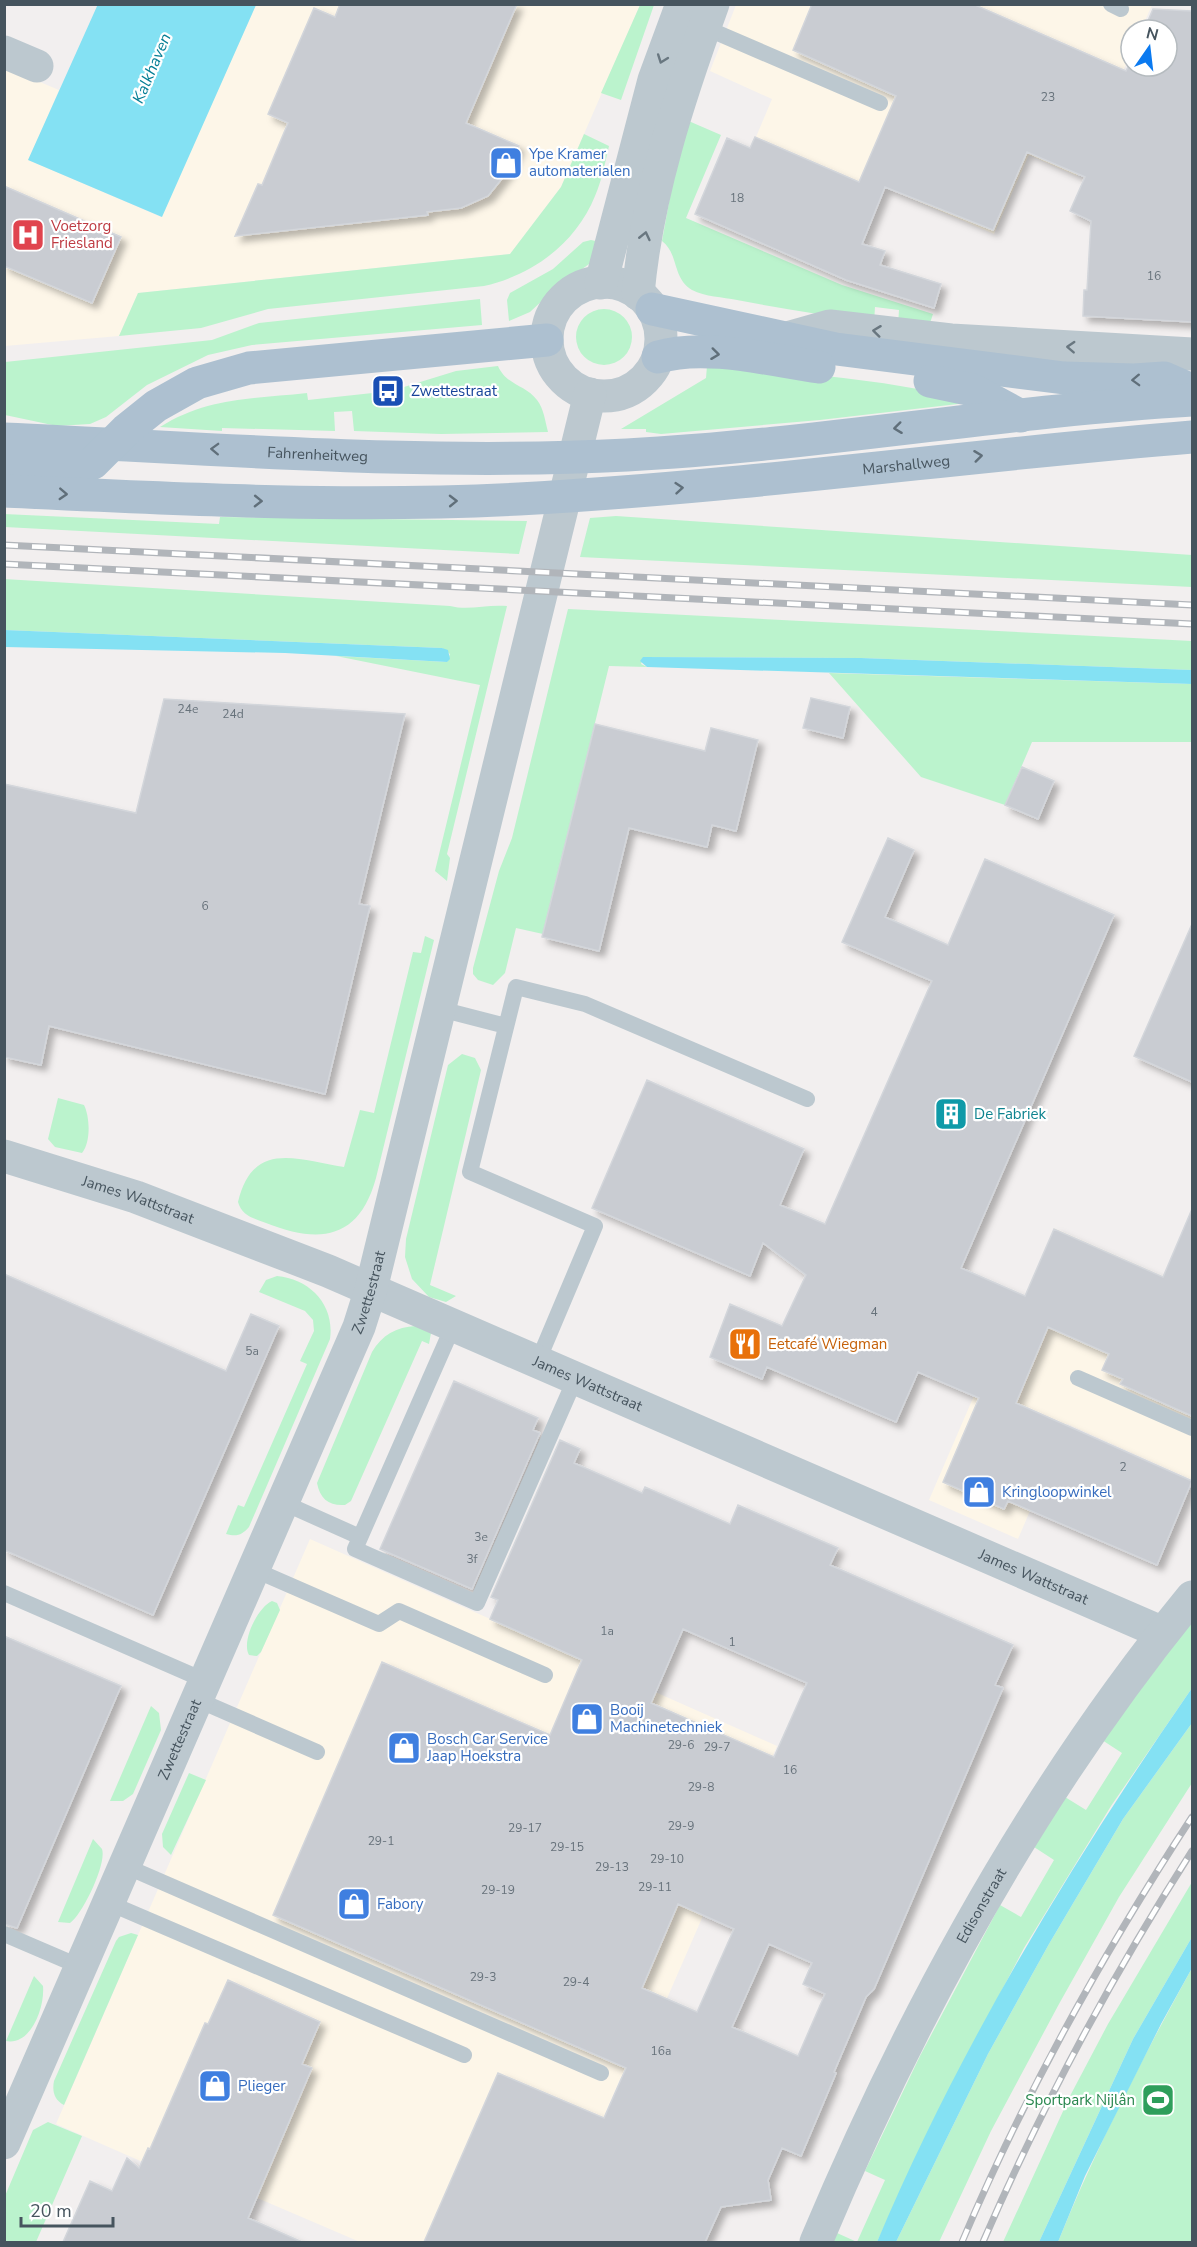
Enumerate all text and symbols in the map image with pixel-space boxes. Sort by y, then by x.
north arrow [1119,18,1179,78]
text: N [1144,22,1161,47]
water label: Kalkhaven [127,30,177,107]
one-way arrow [656,54,669,64]
house number: 23 [1041,89,1055,105]
place label: Ype Kramer automaterialen [528,144,631,181]
shop icon: Ype Kramer automaterialen [488,145,524,181]
house number: 18 [730,190,744,206]
place label: Voetzorg Friesland [50,216,113,253]
hospital icon: Voetzorg Friesland [10,217,46,253]
one-way arrow [637,231,650,241]
house number: 16 [1147,268,1161,284]
one-way arrow [872,326,881,338]
one-way arrow [1067,341,1076,354]
one-way arrow [711,347,720,359]
bus stop icon: Zwettestraat [370,373,406,409]
one-way arrow [1132,374,1141,386]
place label: Zwettestraat [411,381,498,401]
one-way arrow [893,421,902,434]
street label: Fahrenheitweg [267,442,368,466]
one-way arrow [210,443,219,455]
street label: Marshallweg [861,450,951,479]
one-way arrow [973,450,982,463]
one-way arrow [675,482,684,495]
one-way arrow [58,487,67,500]
one-way arrow [448,494,457,507]
one-way arrow [253,495,262,507]
house number: 24e [178,701,198,717]
house number: 24d [222,706,244,722]
house number: 6 [201,898,209,914]
building icon: De Fabriek [933,1096,969,1132]
place label: De Fabriek [974,1104,1046,1124]
street label: James Wattstraat [79,1171,198,1229]
street label: Zwettestraat [347,1248,390,1337]
house number: 4 [870,1304,878,1320]
restaurant icon: Eetcafé Wiegman [727,1326,763,1362]
place label: Eetcafé Wiegman [768,1334,887,1354]
house number: 5a [245,1343,259,1359]
street label: James Wattstraat [529,1351,646,1416]
house number: 2 [1119,1459,1127,1475]
shop icon: Kringloopwinkel [961,1474,997,1510]
place label: Kringloopwinkel [1002,1482,1112,1502]
house number: 3e [474,1529,488,1545]
street label: James Wattstraat [975,1544,1092,1610]
house number: 3f [466,1551,479,1567]
house number: 1a [600,1623,614,1639]
house number: 1 [728,1634,736,1650]
street label: Zwettestraat [153,1695,206,1783]
place label: Booij Machinetechniek [610,1700,723,1737]
shop icon: Booij Machinetechniek [569,1701,605,1737]
place label: Bosch Car Service Jaap Hoekstra [426,1729,548,1766]
shop icon: Bosch Car Service Jaap Hoekstra [386,1730,422,1766]
house number: 29-6 [668,1737,694,1753]
house number: 29-7 [704,1739,730,1755]
house number: 16 [783,1762,797,1778]
house number: 29-8 [688,1779,714,1795]
house number: 29-9 [668,1818,694,1834]
house number: 29-17 [508,1820,542,1836]
house number: 29-1 [368,1833,394,1849]
house number: 29-15 [550,1839,584,1855]
house number: 29-10 [650,1851,684,1867]
house number: 29-13 [595,1859,629,1875]
street label: Edisonstraat [952,1864,1011,1947]
house number: 29-11 [638,1879,672,1895]
house number: 29-19 [481,1882,515,1898]
shop icon: Fabory [336,1886,372,1922]
place label: Fabory [377,1894,424,1914]
house number: 29-3 [470,1969,496,1985]
house number: 29-4 [563,1974,589,1990]
house number: 16a [651,2043,671,2059]
shop icon: Plieger [197,2068,233,2104]
place label: Plieger [238,2076,286,2096]
sports icon: Sportpark Nijlân [1140,2082,1176,2118]
place label: Sportpark Nijlân [1025,2090,1135,2110]
scale bar [21,2190,112,2228]
text: 20 m [30,2199,72,2223]

